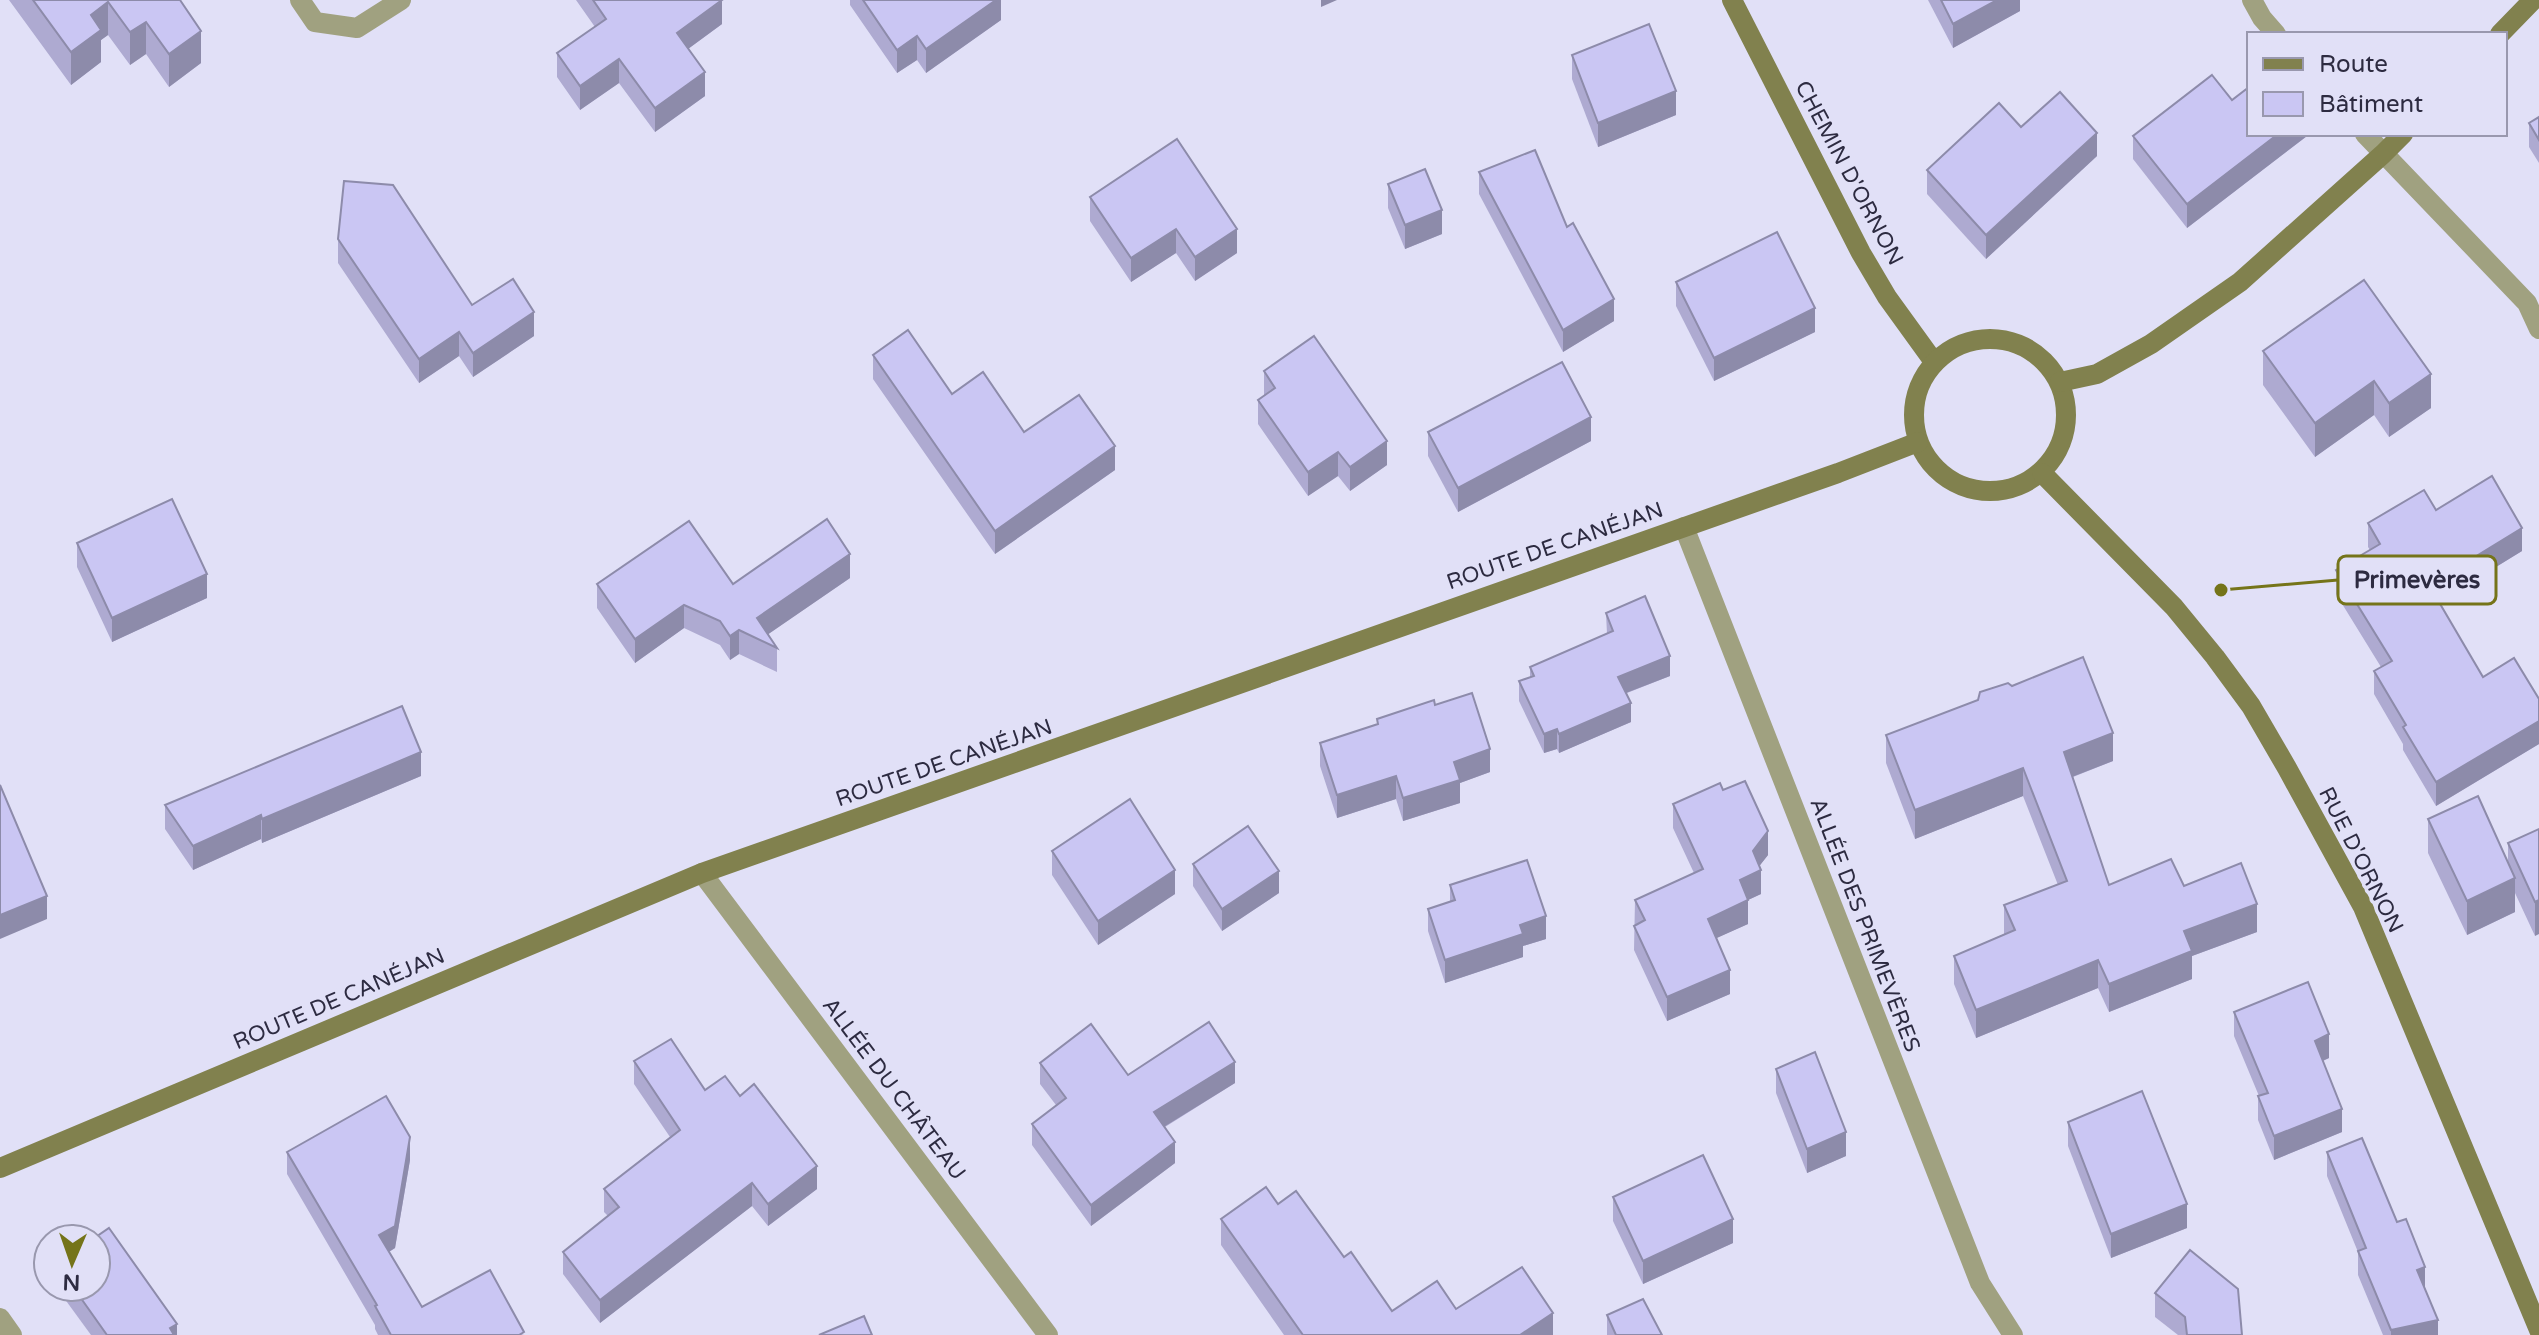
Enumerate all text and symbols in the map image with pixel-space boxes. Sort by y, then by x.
legend [2247,32,2507,136]
text: Route [2319,50,2388,79]
street label: CHEMIN D'ORNON [1789,76,1909,270]
text: Bâtiment [2319,90,2423,119]
street label: ROUTE DE CANÉJAN [1443,496,1667,595]
callout: Primevères [2338,556,2496,604]
text: Primevères [2354,566,2480,595]
street label: ROUTE DE CANÉJAN [832,713,1056,812]
street label: RUE D'ORNON [2313,783,2409,937]
street label: ALLÉE DES PRIMEVÈRES [1804,794,1926,1056]
street label: ROUTE DE CANÉJAN [229,942,449,1055]
street label: ALLÉE DU CHÂTEAU [817,992,972,1185]
north arrow [32,1223,112,1303]
text: N [62,1269,81,1295]

